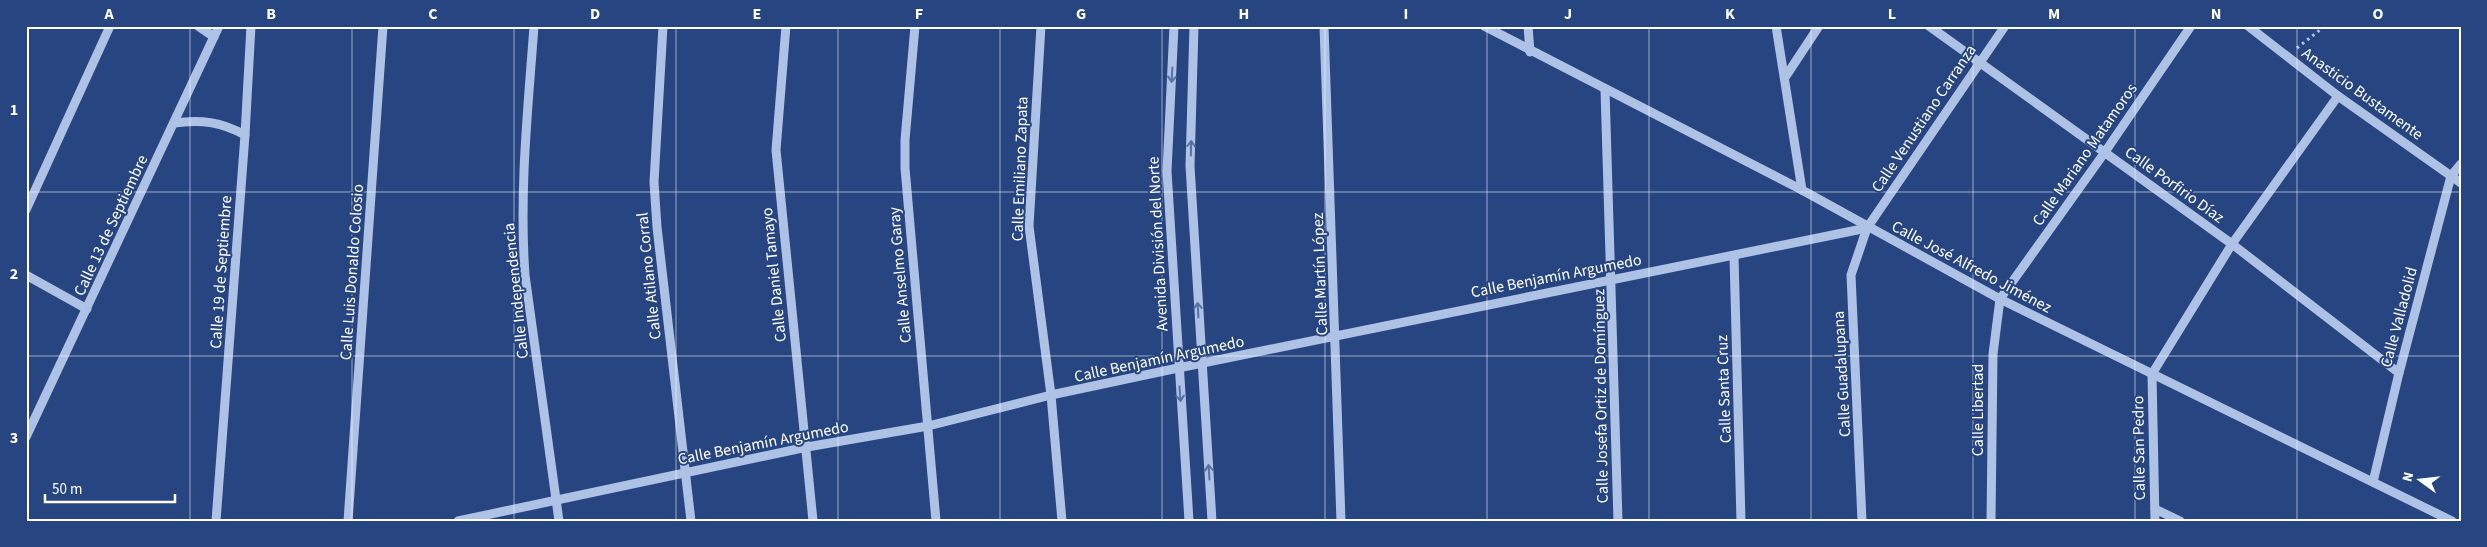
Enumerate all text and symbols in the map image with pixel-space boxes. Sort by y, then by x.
text: A [103,3,114,25]
text: B [266,3,276,25]
text: C [428,3,438,25]
text: D [590,3,600,25]
text: E [753,3,761,25]
text: F [915,3,923,25]
text: G [1076,3,1086,25]
text: H [1239,3,1249,25]
text: I [1404,3,1408,25]
text: J [1564,3,1572,25]
text: K [1725,3,1735,25]
text: L [1888,3,1896,25]
text: M [2048,3,2060,25]
text: N [2211,3,2221,25]
text: O [2373,3,2384,25]
street label: Calle Venustiano Carranza [1866,40,1981,197]
street label: Anasticio Bustamente [2297,42,2428,145]
one-way arrow [1167,67,1176,83]
street label: Calle Mariano Matamoros [2027,79,2143,230]
street label: Calle Emiliano Zapata [1006,96,1034,242]
text: 1 [10,99,18,121]
one-way arrow [1186,140,1195,156]
street label: Calle Porfirio Díaz [2120,141,2229,229]
street label: Calle 13 de Septiembre [69,151,153,300]
street label: Avenida División del Norte [1142,156,1174,332]
street label: Calle Luis Donaldo Colosio [335,183,369,361]
street label: Calle 19 de Septiembre [205,195,237,349]
street label: Calle Anselmo Garay [883,205,917,344]
street label: Calle Daniel Tamayo [756,207,792,343]
street label: Calle Atilano Corral [631,211,667,341]
street label: Calle Martín López [1307,212,1333,336]
street label: Calle José Alfredo Jiménez [1888,215,2056,319]
street label: Calle Independencia [498,222,534,360]
street label: Calle Benjamín Argumedo [1469,249,1643,303]
text: 2 [10,263,18,285]
street label: Calle Valladolid [2375,265,2423,370]
street label: Calle Josefa Ortiz de Domínguez [1588,288,1614,503]
one-way arrow [1194,302,1203,318]
street label: Calle Guadalupana [1828,310,1856,438]
street label: Calle Benjamín Argumedo [1072,330,1246,388]
street label: Calle Santa Cruz [1711,334,1737,444]
street label: Calle Libertad [1967,364,1989,456]
one-way arrow [1176,386,1185,402]
street label: Calle San Pedro [2127,395,2151,500]
street label: Calle Benjamín Argumedo [676,416,850,470]
text: 3 [10,427,18,449]
north arrow [2394,454,2444,504]
one-way arrow [1204,464,1213,480]
text: N [2398,470,2419,484]
scale bar [45,472,175,504]
text: 50 m [52,479,82,500]

